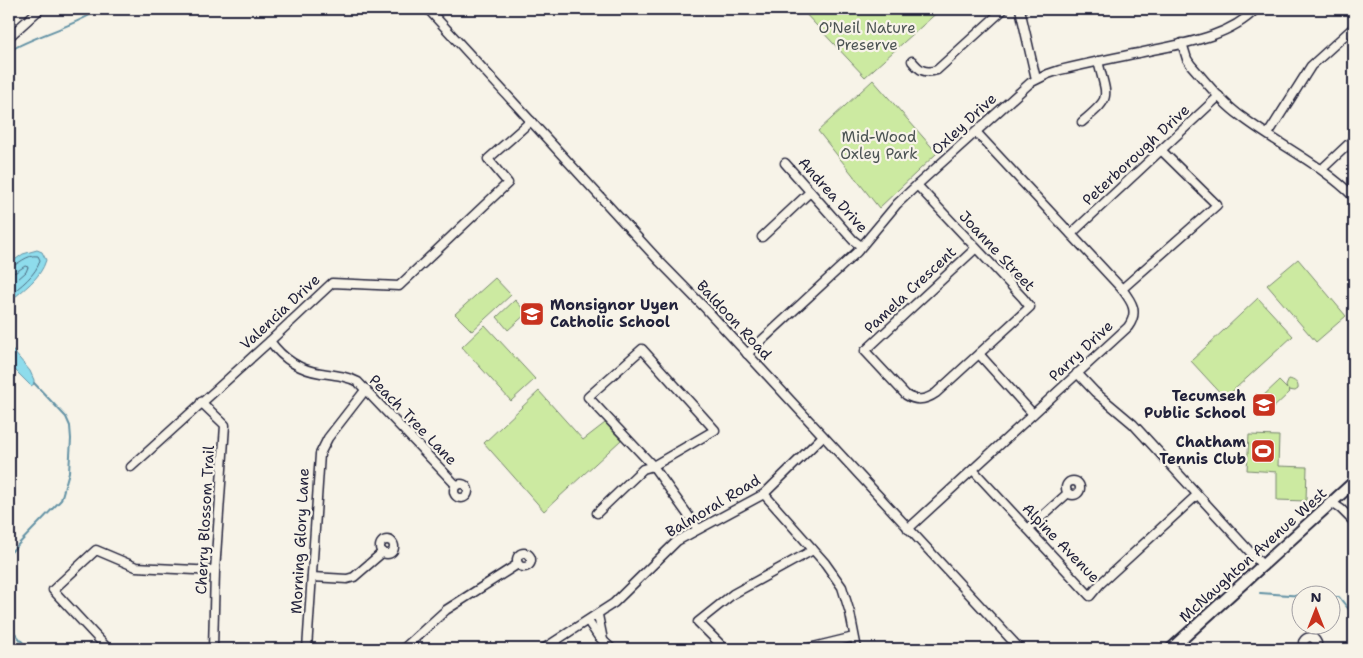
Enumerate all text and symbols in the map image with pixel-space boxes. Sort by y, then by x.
park label: O'Neil Nature Preserve [818,18,916,55]
street label: Oxley Drive [927,89,1001,159]
street label: Peterborough Drive [1078,100,1194,210]
park label: Mid-Wood Oxley Park [840,127,918,164]
street label: Andrea Drive [794,153,872,237]
street label: Joanne Street [954,206,1040,296]
street label: Pamela Crescent [860,242,960,338]
street label: Valencia Drive [236,270,324,354]
street label: Baldoon Road [692,276,776,364]
place label: Monsignor Uyen Catholic School [550,295,679,332]
school or university icon: Monsignor Uyen Catholic School [519,301,545,327]
street label: Parry Drive [1045,316,1117,386]
street label: Peach Tree Lane [365,370,461,470]
place label: Tecumseh Public School [1144,386,1246,423]
school or university icon: Tecumseh Public School [1251,392,1277,418]
place label: Chatham Tennis Club [1159,432,1246,469]
sports icon: Chatham Tennis Club [1250,438,1276,464]
street label: Cherry Blossom Trail [191,445,219,595]
street label: Morning Glory Lane [286,467,314,615]
street label: Balmoral Road [662,470,764,542]
street label: McNaughton Avenue West [1176,484,1330,626]
street label: Alpine Avenue [1018,499,1104,587]
north arrow [1290,586,1340,636]

